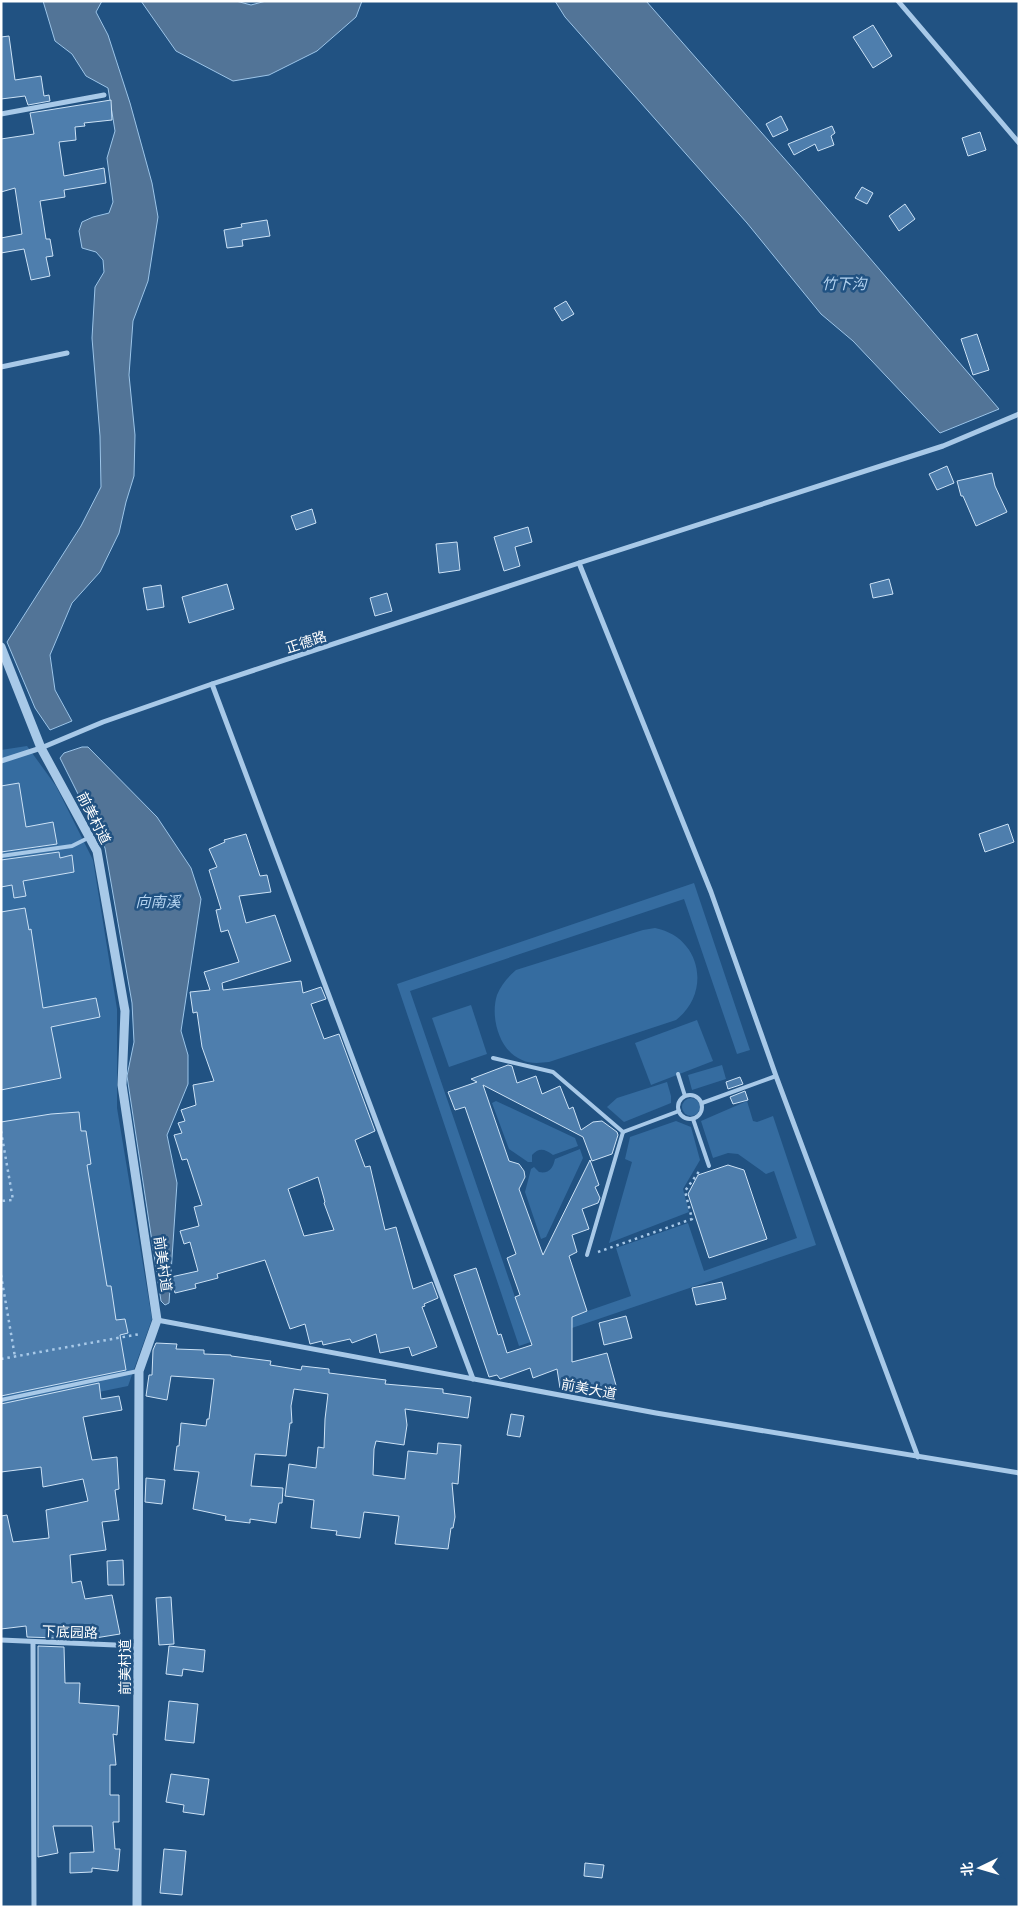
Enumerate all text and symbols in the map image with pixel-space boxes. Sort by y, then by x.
water label: 竹下沟 [821,273,868,293]
street label: 正德路 [283,626,329,657]
street label: 前美村道 [73,789,116,847]
water label: 向南溪 [135,891,182,911]
street label: 前美村道 [150,1235,177,1293]
street label: 前美大道 [560,1374,618,1403]
street label: 下底园路 [42,1621,98,1642]
street label: 前美村道 [115,1639,134,1695]
north arrow [955,1843,1005,1893]
text: 北 [956,1861,977,1877]

